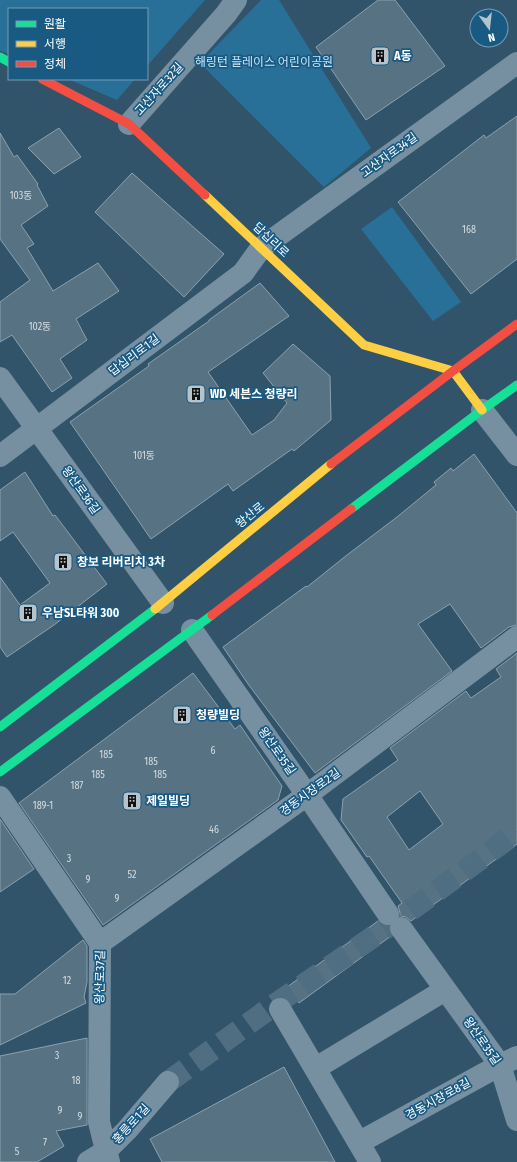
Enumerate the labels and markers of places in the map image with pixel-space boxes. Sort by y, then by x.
building icon: A동 [369,45,391,67]
place label: A동 [393,49,412,63]
building icon: WD 세븐스 청량리 [185,383,207,405]
place label: WD 세븐스 청량리 [210,387,298,401]
building icon: 창보 리버리치 3차 [52,551,74,573]
place label: 창보 리버리치 3차 [77,555,165,569]
building icon: 우남SL타워 300 [17,602,39,624]
place label: 우남SL타워 300 [42,606,120,620]
building icon: 청량빌딩 [171,704,193,726]
place label: 청량빌딩 [196,708,240,722]
building icon: 제일빌딩 [121,790,143,812]
place label: 제일빌딩 [146,794,190,808]

